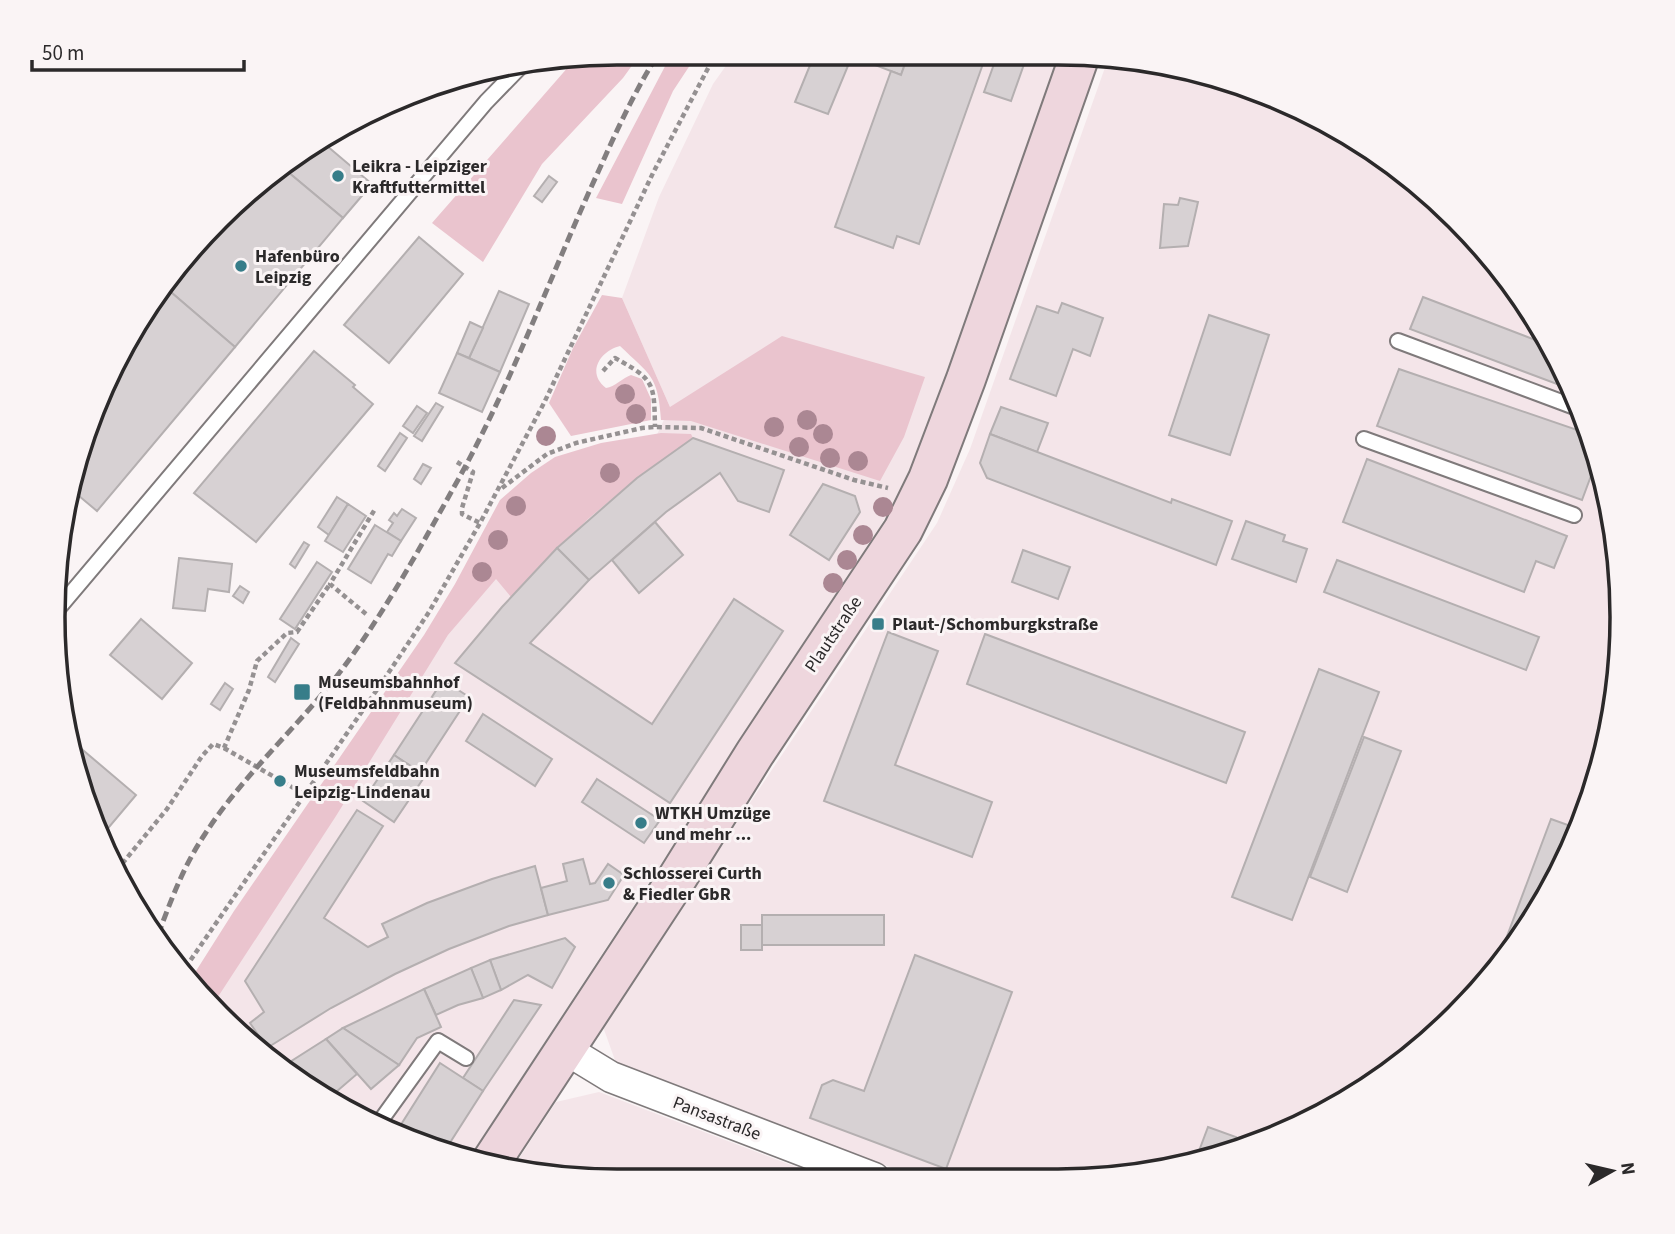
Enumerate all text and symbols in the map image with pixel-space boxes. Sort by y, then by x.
scale bar [32,28,243,72]
text: 50 m [42,38,84,68]
place label: Leikra - Leipziger Kraftfuttermittel [352,154,488,200]
marker: Leikra - Leipziger Kraftfuttermittel [330,168,346,184]
place label: Hafenbüro Leipzig [255,244,340,290]
marker: Hafenbüro Leipzig [233,258,249,274]
street label: Plautstraße [799,591,868,677]
place label: Plaut-/Schomburgkstraße [892,612,1098,637]
marker: Plaut-/Schomburgkstraße [870,616,886,632]
place label: Museumsbahnhof (Feldbahnmuseum) [318,670,473,716]
marker: Museumsbahnhof (Feldbahnmuseum) [292,682,312,702]
place label: Museumsfeldbahn Leipzig-Lindenau [294,759,440,805]
marker: Museumsfeldbahn Leipzig-Lindenau [272,773,288,789]
place label: WTKH Umzüge und mehr ... [655,801,771,847]
marker: WTKH Umzüge und mehr ... [633,815,649,831]
place label: Schlosserei Curth & Fiedler GbR [623,861,762,907]
marker: Schlosserei Curth & Fiedler GbR [601,875,617,891]
street label: Pansastraße [669,1090,765,1147]
north arrow [1577,1136,1647,1206]
text: N [1613,1161,1642,1177]

